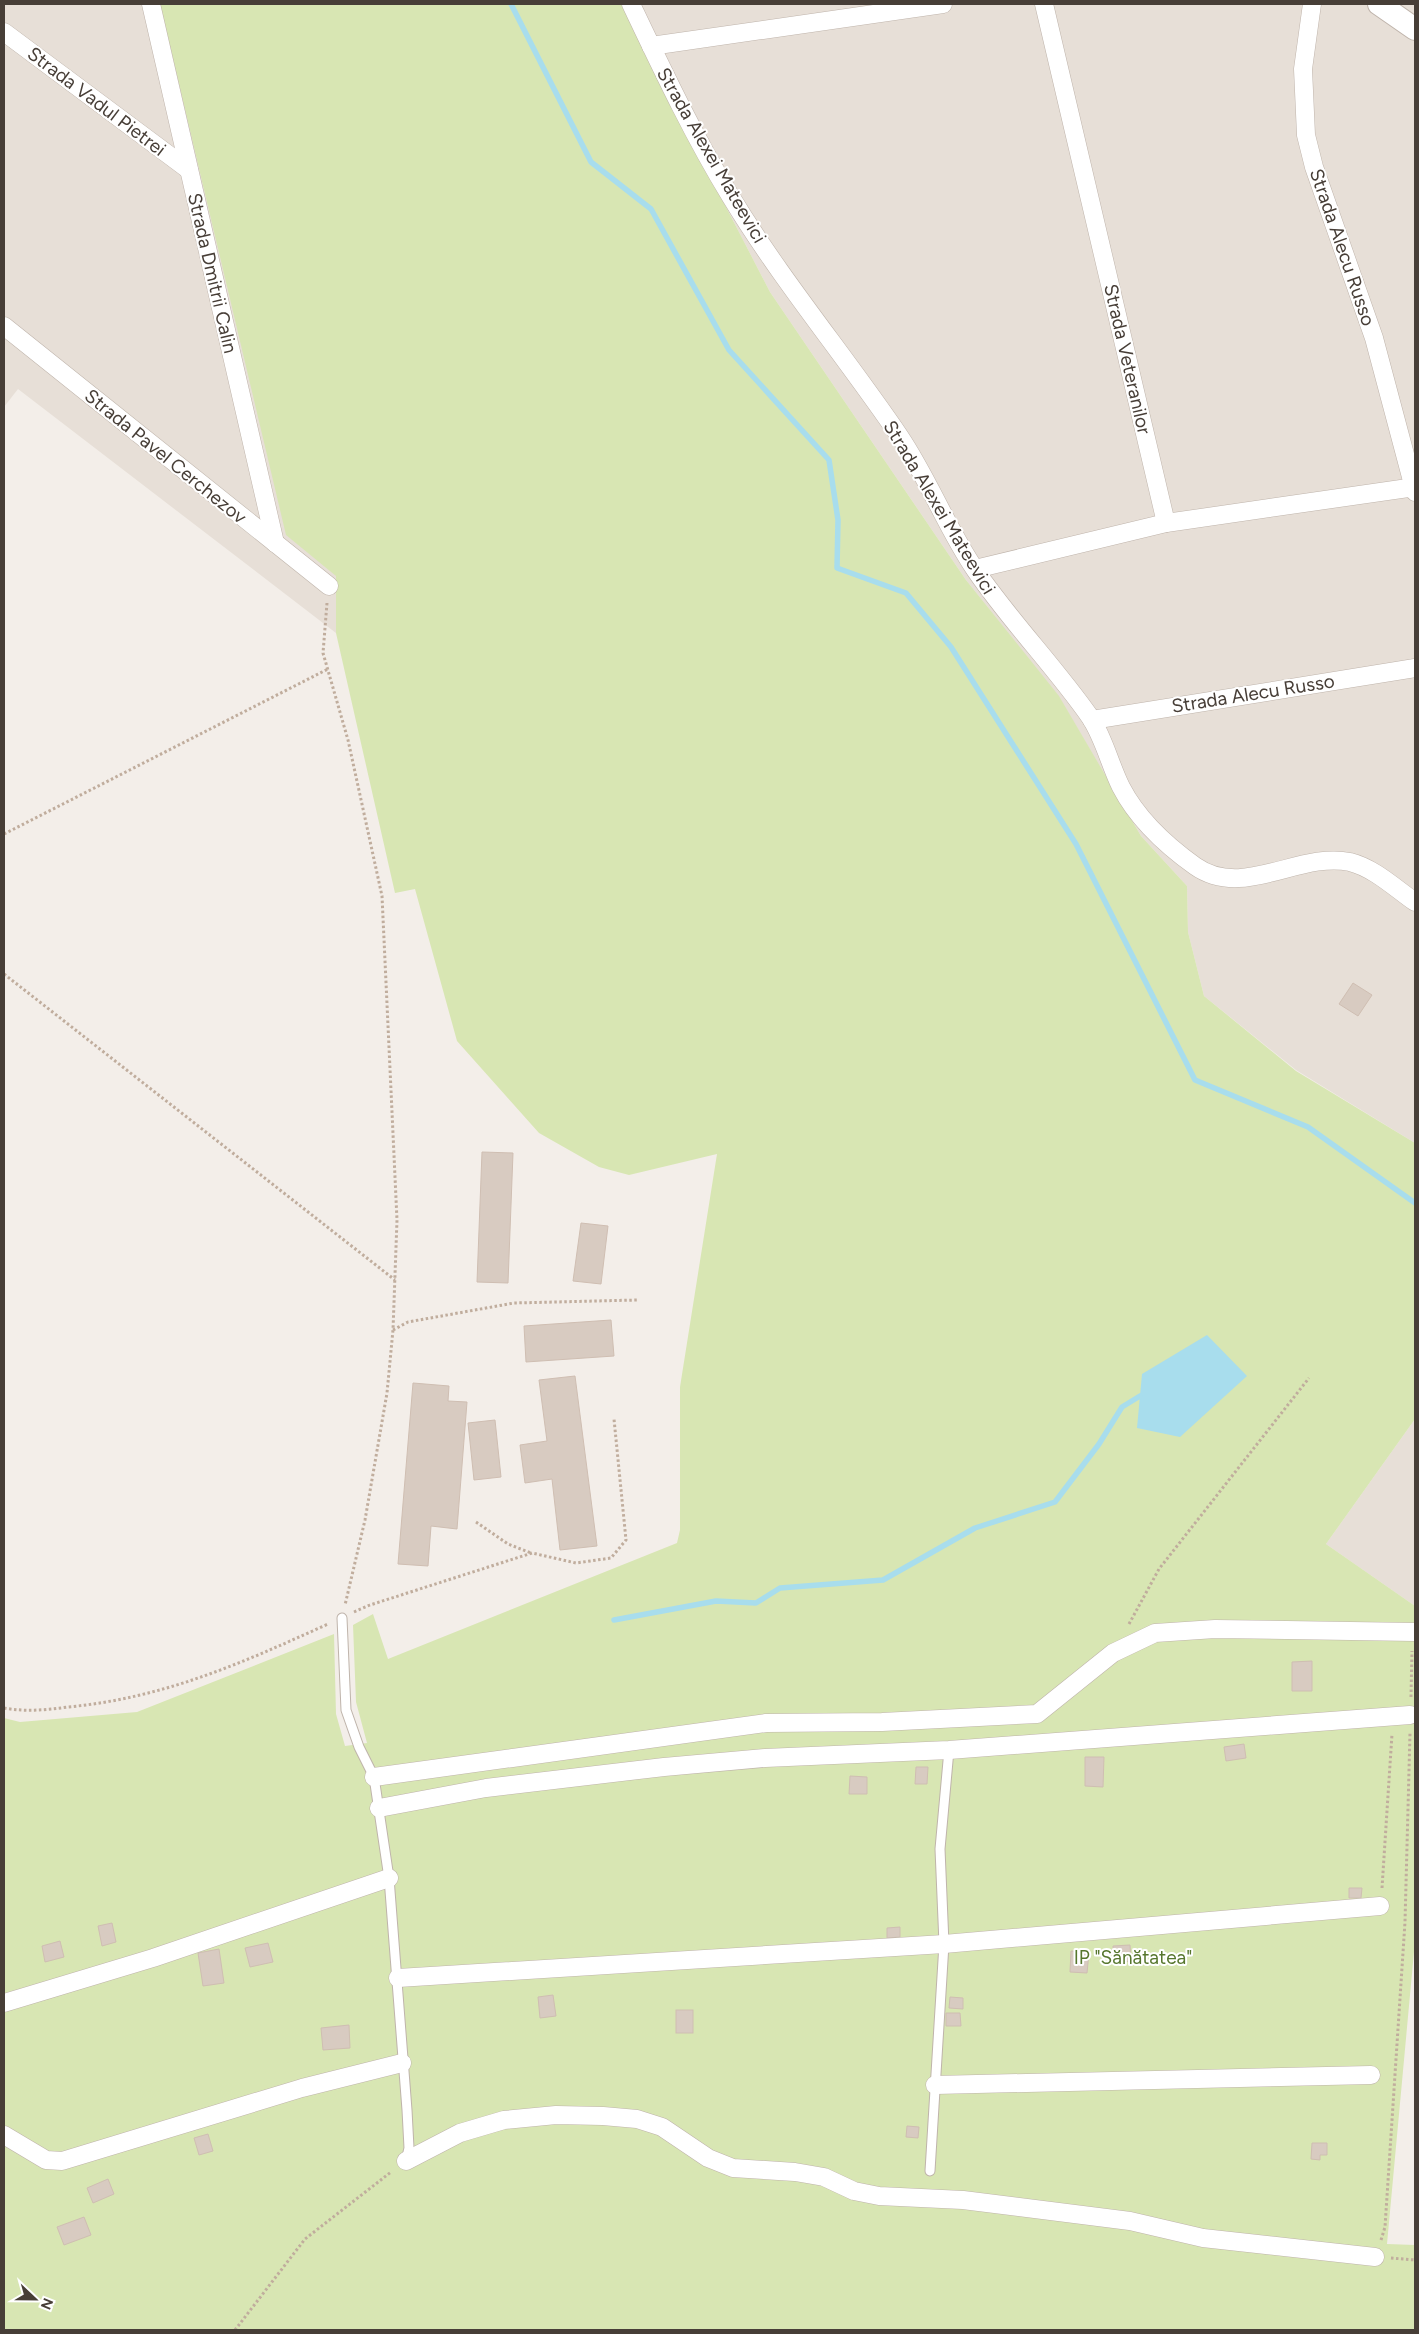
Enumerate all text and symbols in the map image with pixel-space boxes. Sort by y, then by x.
street label: Strada Vadul Pietrei [23,42,170,161]
street label: Strada Alexei Mateevici [652,64,771,247]
street label: Strada Alecu Russo [1305,166,1380,329]
street label: Strada Dmitrii Calin [183,191,242,356]
street label: Strada Veteranilor [1099,282,1156,437]
street label: Strada Pavel Cerchezov [80,384,251,529]
street label: Strada Alexei Mateevici [879,416,1001,598]
street label: Strada Alecu Russo [1170,669,1336,718]
park label: IP "Sănătatea" [1074,1946,1192,1969]
north arrow [10,2274,60,2324]
text: N [37,2295,56,2312]

